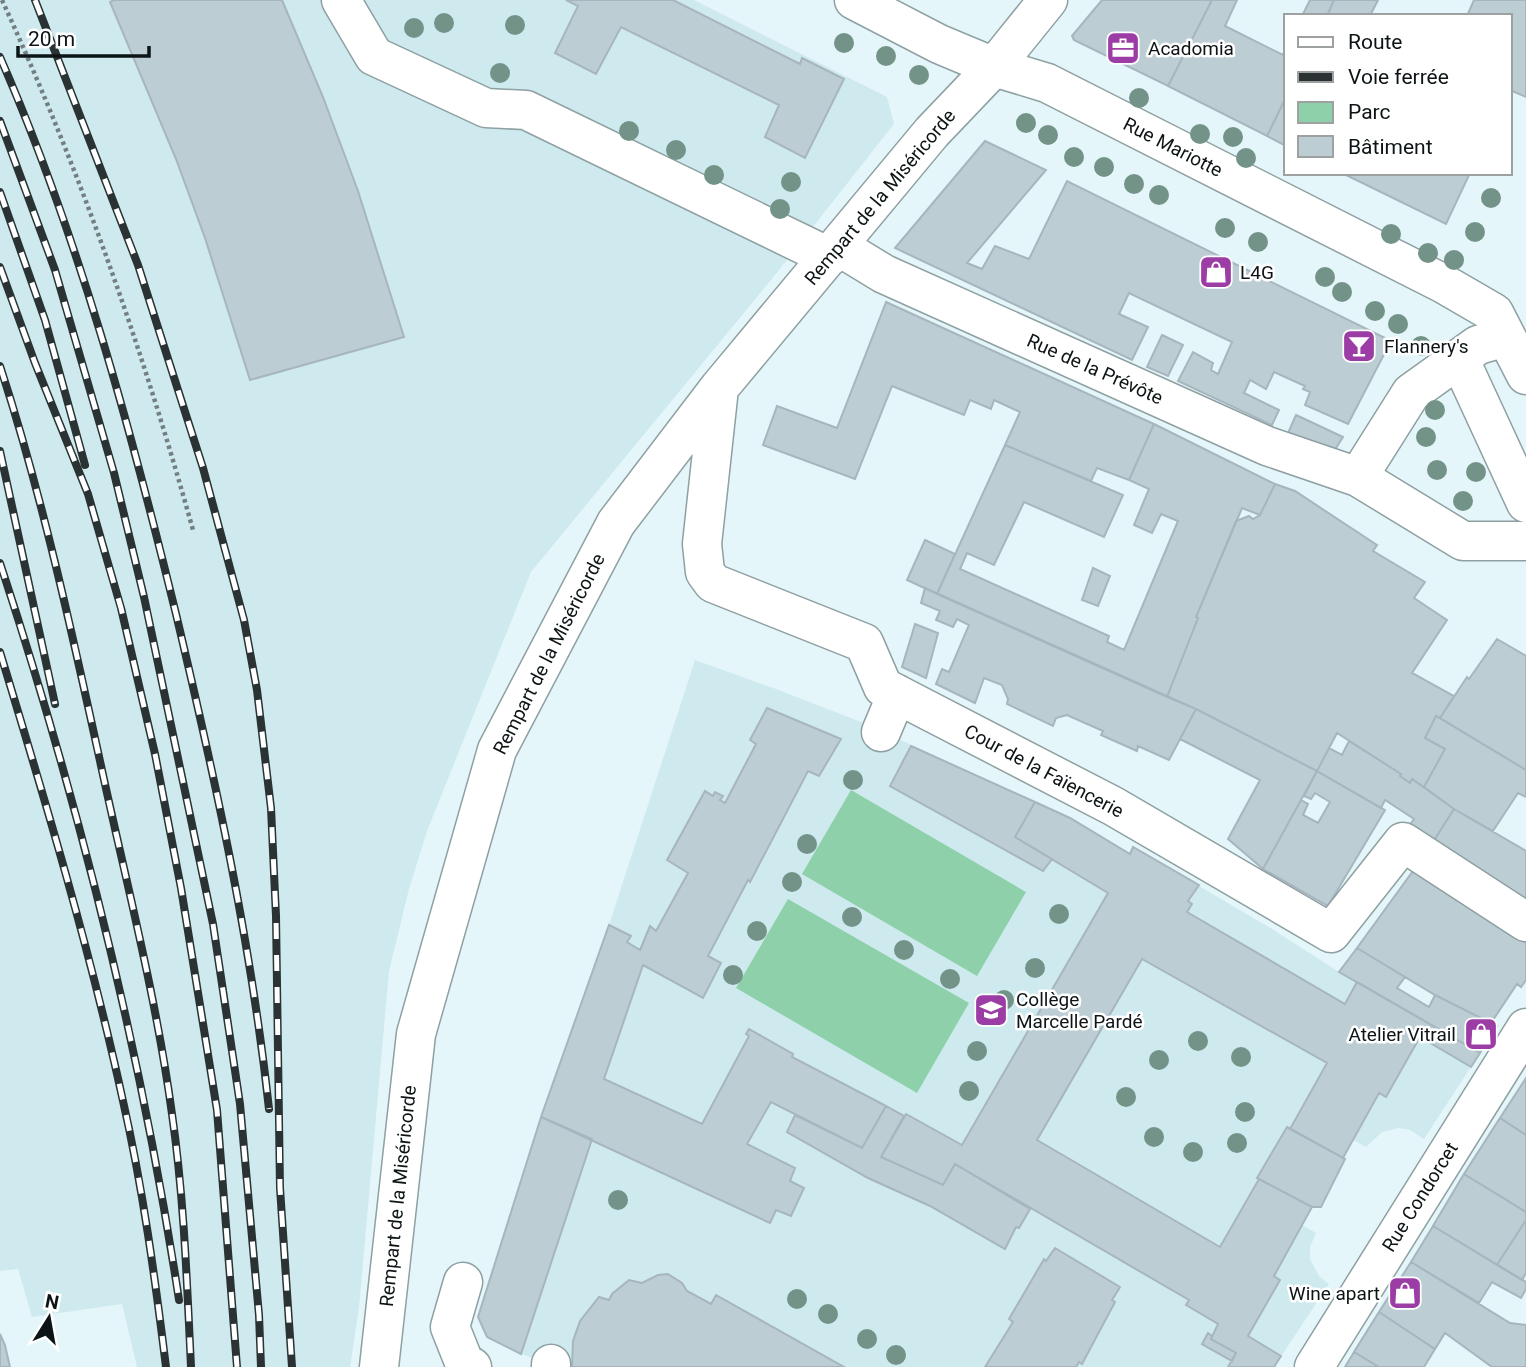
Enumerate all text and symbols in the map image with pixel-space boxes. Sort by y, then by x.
scale bar [18,14,149,58]
legend [1284,14,1512,175]
text: 20 m [28,27,75,51]
office icon: Acadomia [1104,29,1142,67]
text: Route [1348,30,1403,54]
place label: Acadomia [1148,37,1234,60]
text: Voie ferrée [1348,65,1449,89]
text: Parc [1348,100,1390,124]
street label: Rempart de la Miséricorde [800,104,960,290]
street label: Rue Mariotte [1120,112,1226,182]
text: Bâtiment [1348,135,1433,159]
shop icon: L4G [1197,253,1235,291]
place label: L4G [1240,261,1274,284]
bar icon: Flannery's [1340,327,1378,365]
street label: Rue de la Prévôte [1023,329,1167,409]
place label: Flannery's [1384,335,1469,358]
street label: Rempart de la Miséricorde [488,550,610,758]
street label: Cour de la Faïencerie [960,719,1128,823]
place label: Collège Marcelle Pardé [1016,988,1143,1033]
school or university icon: Collège Marcelle Pardé [972,991,1010,1029]
shop icon: Atelier Vitrail [1462,1015,1500,1053]
place label: Atelier Vitrail [1348,1023,1456,1046]
street label: Rempart de la Miséricorde [375,1084,421,1308]
street label: Rue Condorcet [1377,1138,1463,1256]
shop icon: Wine apart [1386,1274,1424,1312]
place label: Wine apart [1289,1282,1380,1305]
north arrow [14,1283,84,1353]
text: N [43,1289,61,1314]

